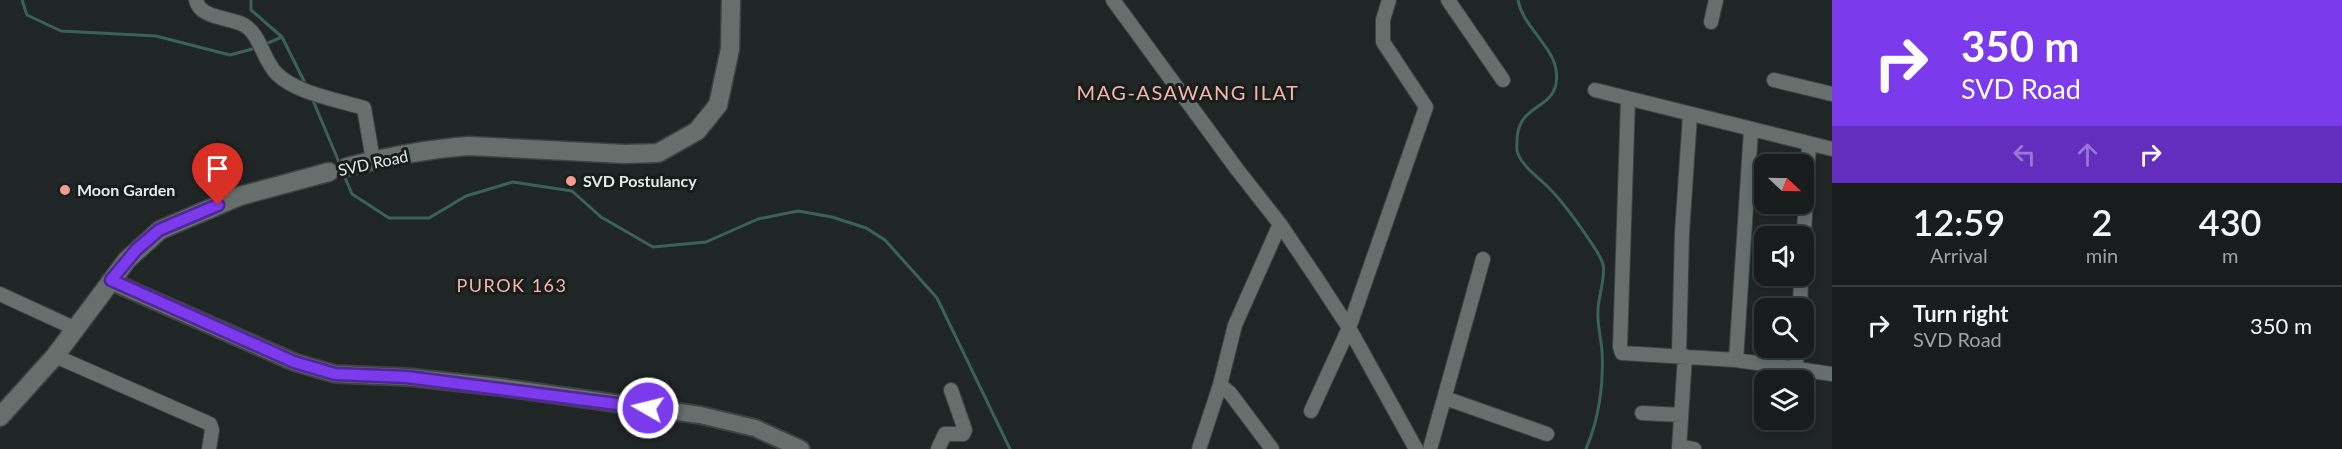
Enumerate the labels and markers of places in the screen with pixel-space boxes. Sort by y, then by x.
pin [192,143,243,205]
place label: SVD Postulancy [583,171,697,190]
marker: SVD Postulancy [564,174,578,188]
place label: Moon Garden [77,180,175,199]
marker: Moon Garden [58,183,72,197]

